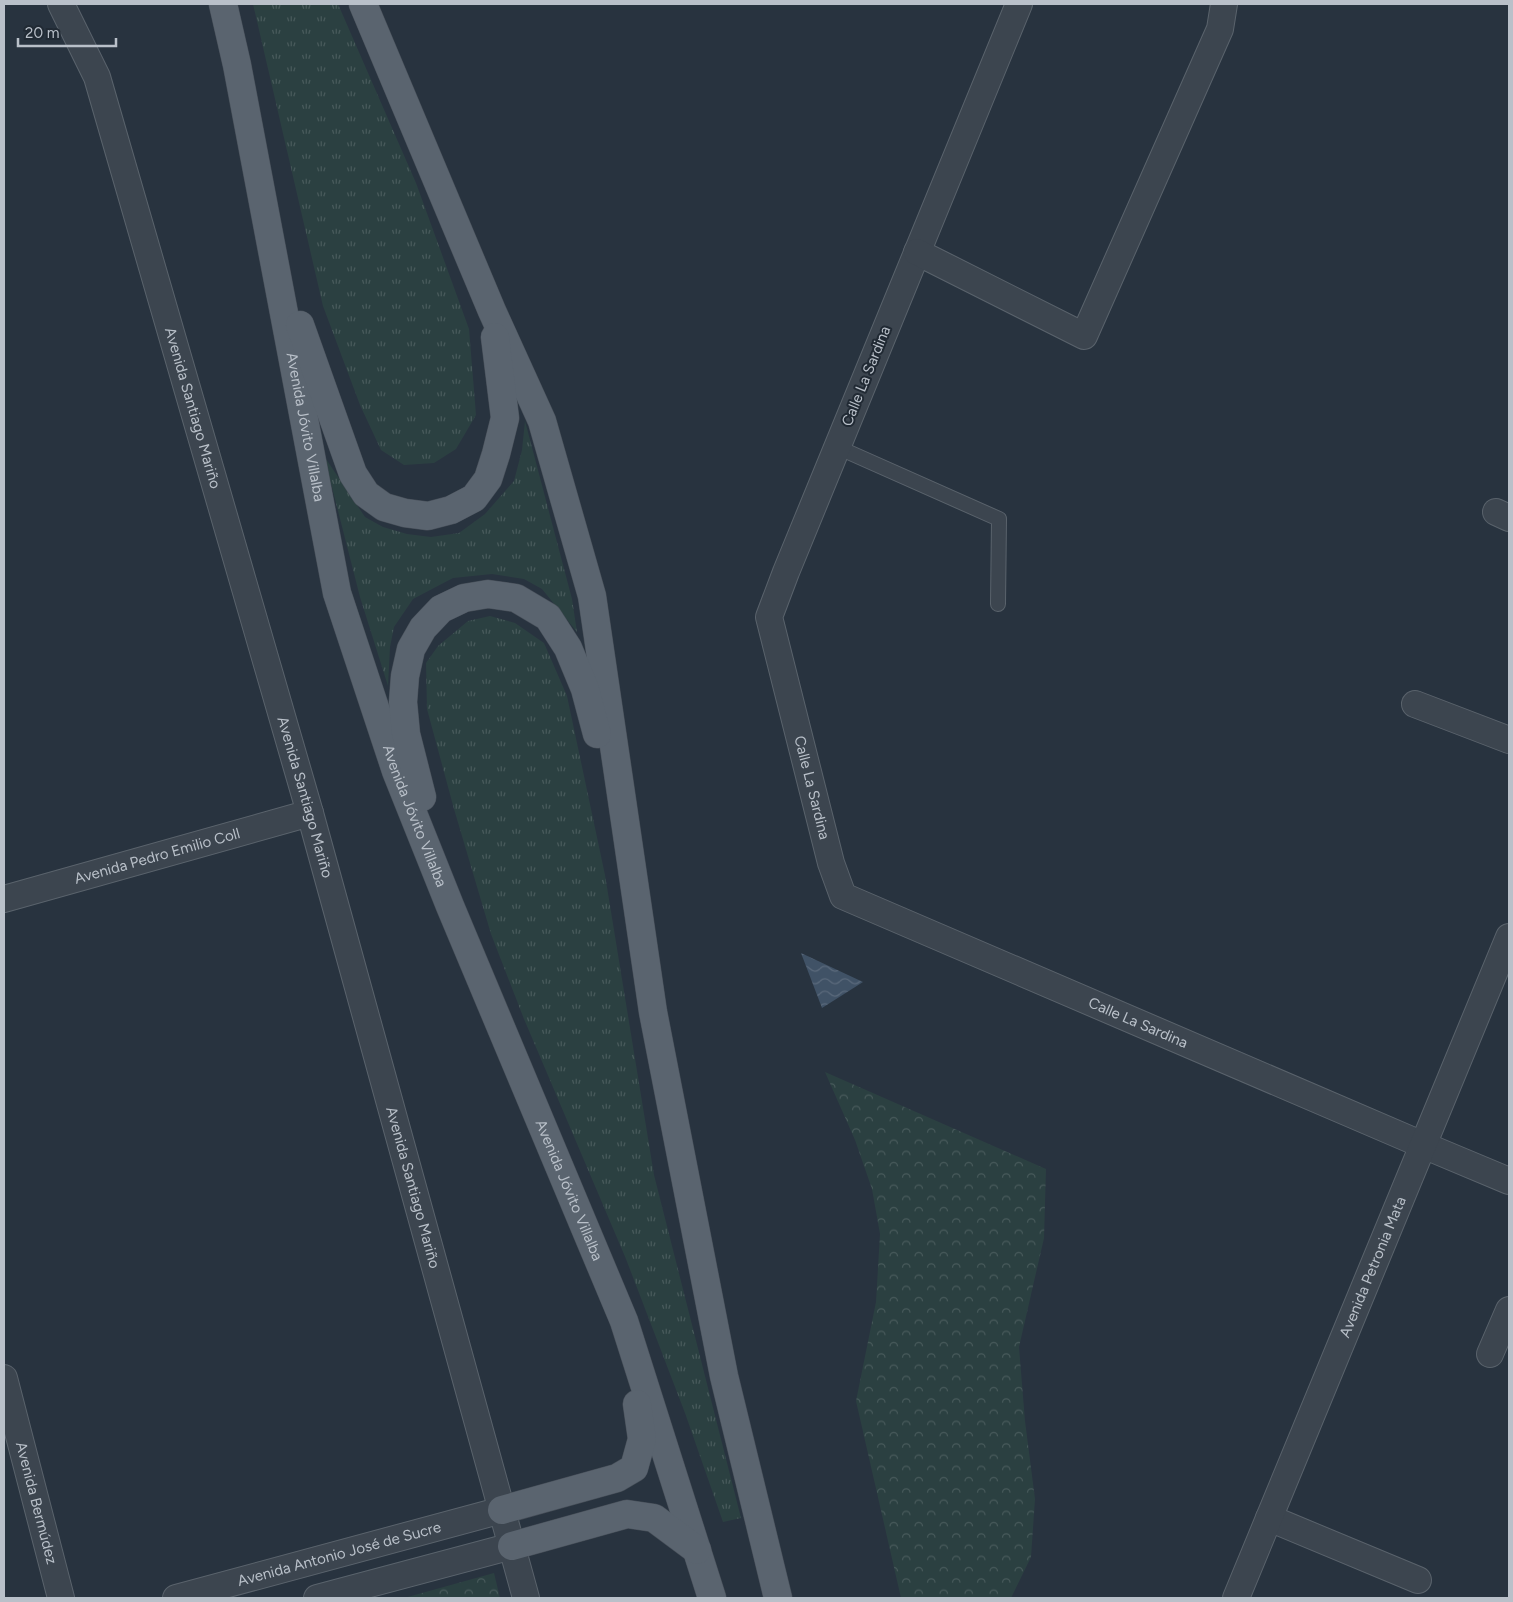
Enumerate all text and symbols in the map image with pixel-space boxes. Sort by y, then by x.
scale bar [18,15,115,47]
text: 20 m [25,24,59,42]
street label: Calle La Sardina [838,323,894,429]
street label: Avenida Santiago Mariño [161,325,225,491]
street label: Avenida Jóvito Villalba [283,351,328,503]
street label: Avenida Santiago Mariño [274,714,337,880]
street label: Calle La Sardina [790,734,834,841]
street label: Avenida Jóvito Villalba [379,742,450,890]
street label: Avenida Pedro Emilio Coll [72,824,242,888]
street label: Calle La Sardina [1086,993,1191,1052]
street label: Avenida Santiago Mariño [382,1105,444,1271]
street label: Avenida Jóvito Villalba [532,1117,607,1263]
street label: Avenida Petronia Mata [1336,1194,1410,1340]
street label: Avenida Bermúdez [12,1440,61,1566]
street label: Avenida Antonio José de Sucre [235,1518,443,1590]

